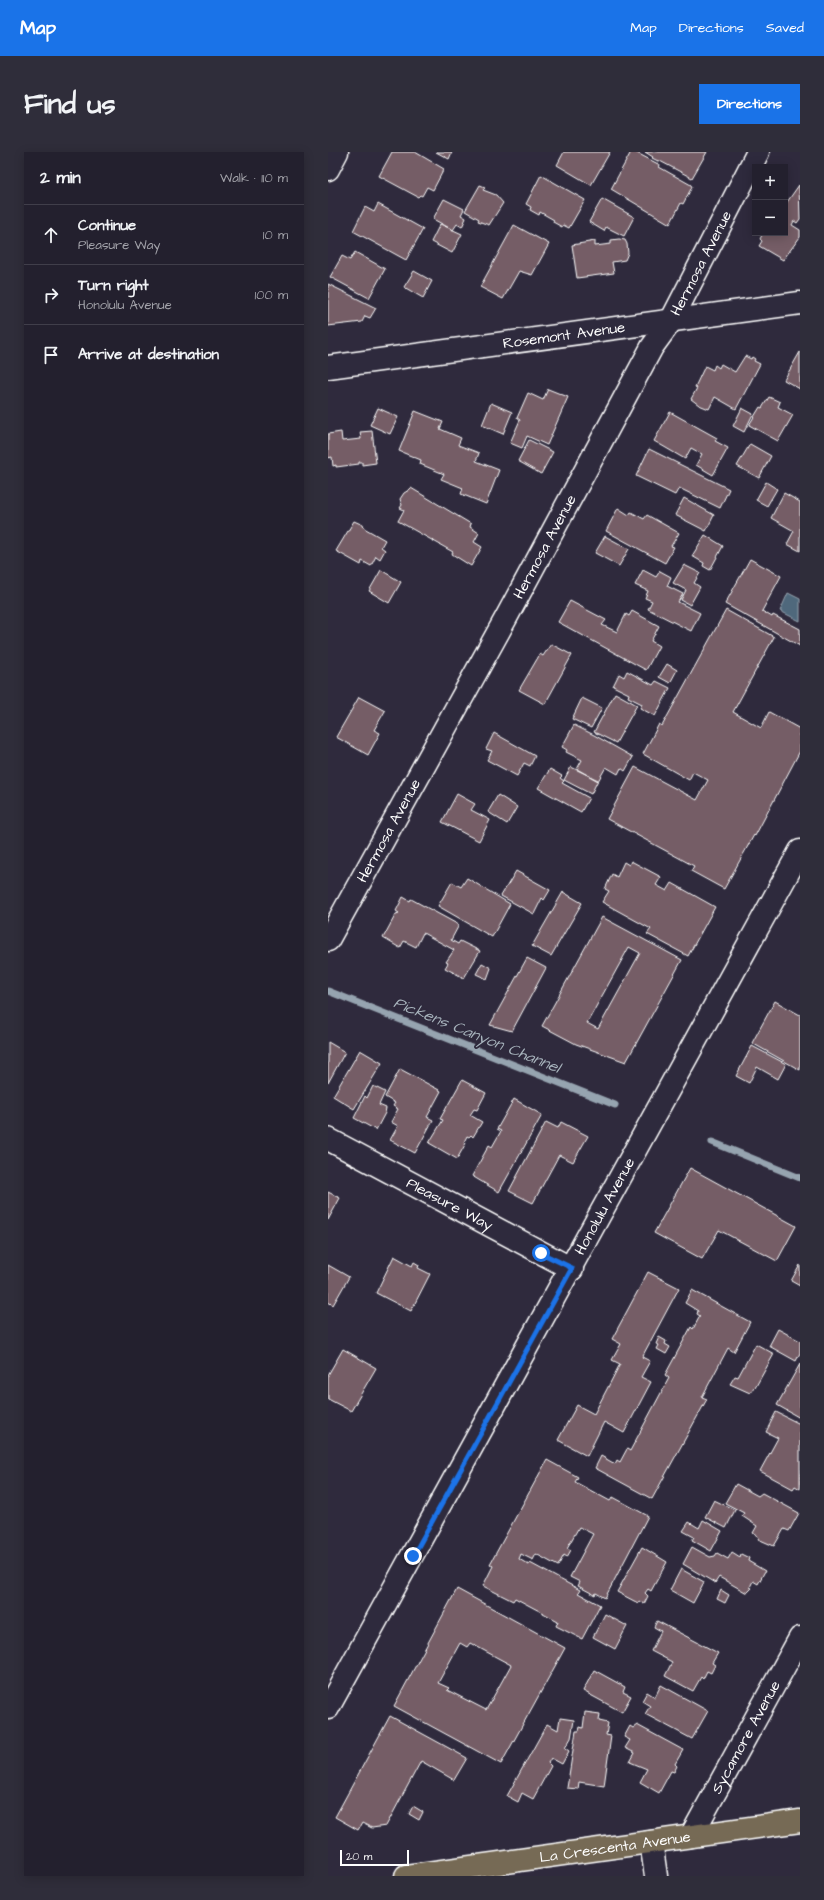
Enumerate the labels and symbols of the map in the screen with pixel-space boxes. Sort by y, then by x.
street label: Hermosa Avenue [665,207,737,319]
street label: Rosemont Avenue [501,316,626,354]
street label: Hermosa Avenue [508,491,581,602]
street label: Hermosa Avenue [351,775,426,886]
water label: Pickens Canyon Channel [390,991,566,1080]
street label: Honolulu Avenue [569,1154,640,1259]
street label: Pleasure Way [403,1172,497,1236]
route start [532,1244,550,1262]
route end [404,1547,422,1565]
street label: Sycamore Avenue [706,1677,785,1797]
street label: La Crescenta Avenue [538,1826,692,1868]
scale bar [340,1848,409,1867]

